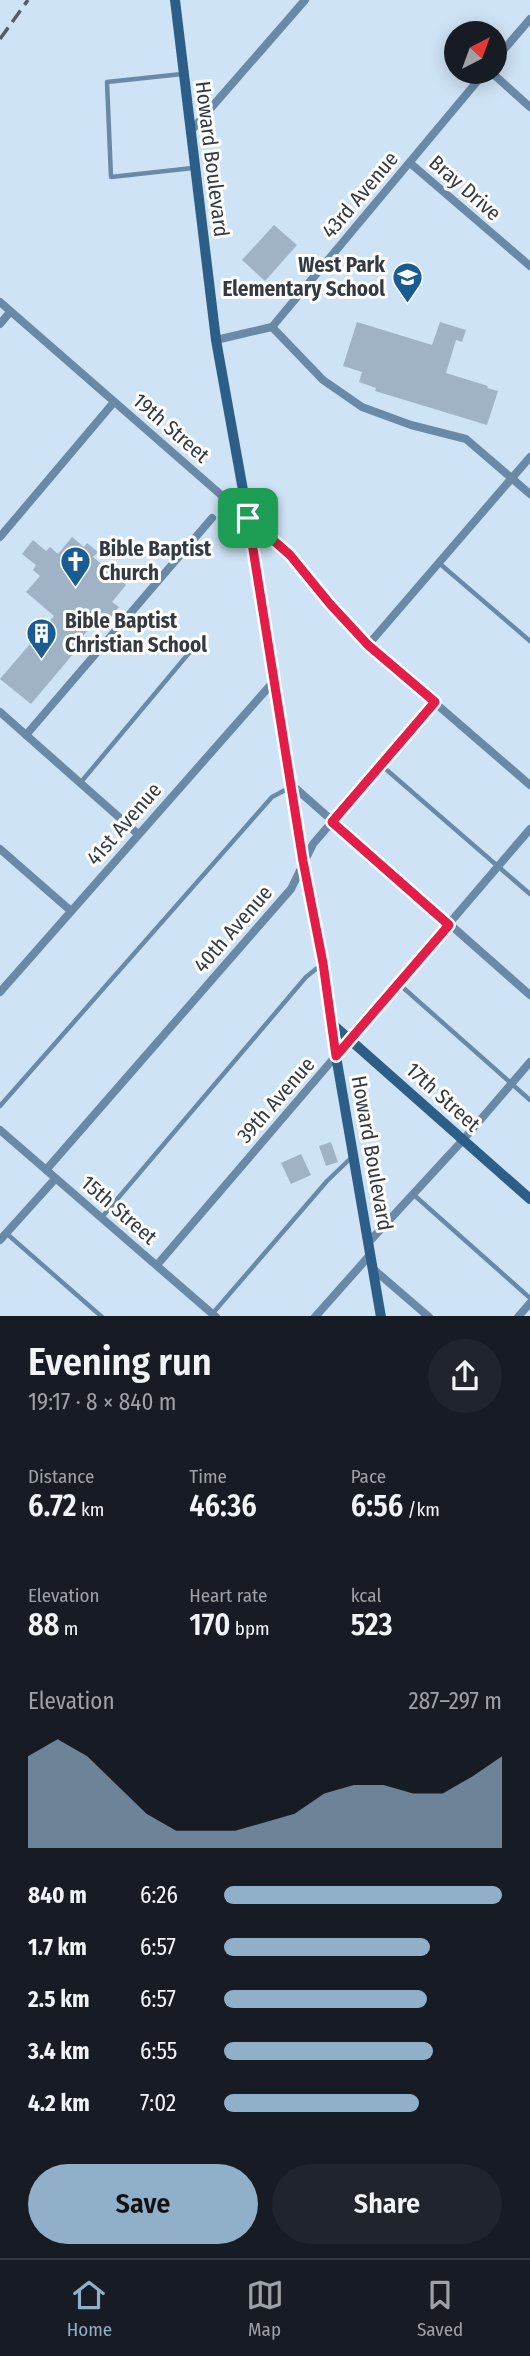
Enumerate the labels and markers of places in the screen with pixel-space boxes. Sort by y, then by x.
place label: West Park Elementary School [222,252,385,302]
school or university icon: West Park Elementary School [391,260,425,304]
pin [218,488,278,548]
place label: Bible Baptist Church [99,536,212,586]
church icon: Bible Baptist Church [59,544,93,588]
place label: Bible Baptist Christian School [65,608,207,658]
building icon: Bible Baptist Christian School [25,616,59,660]

